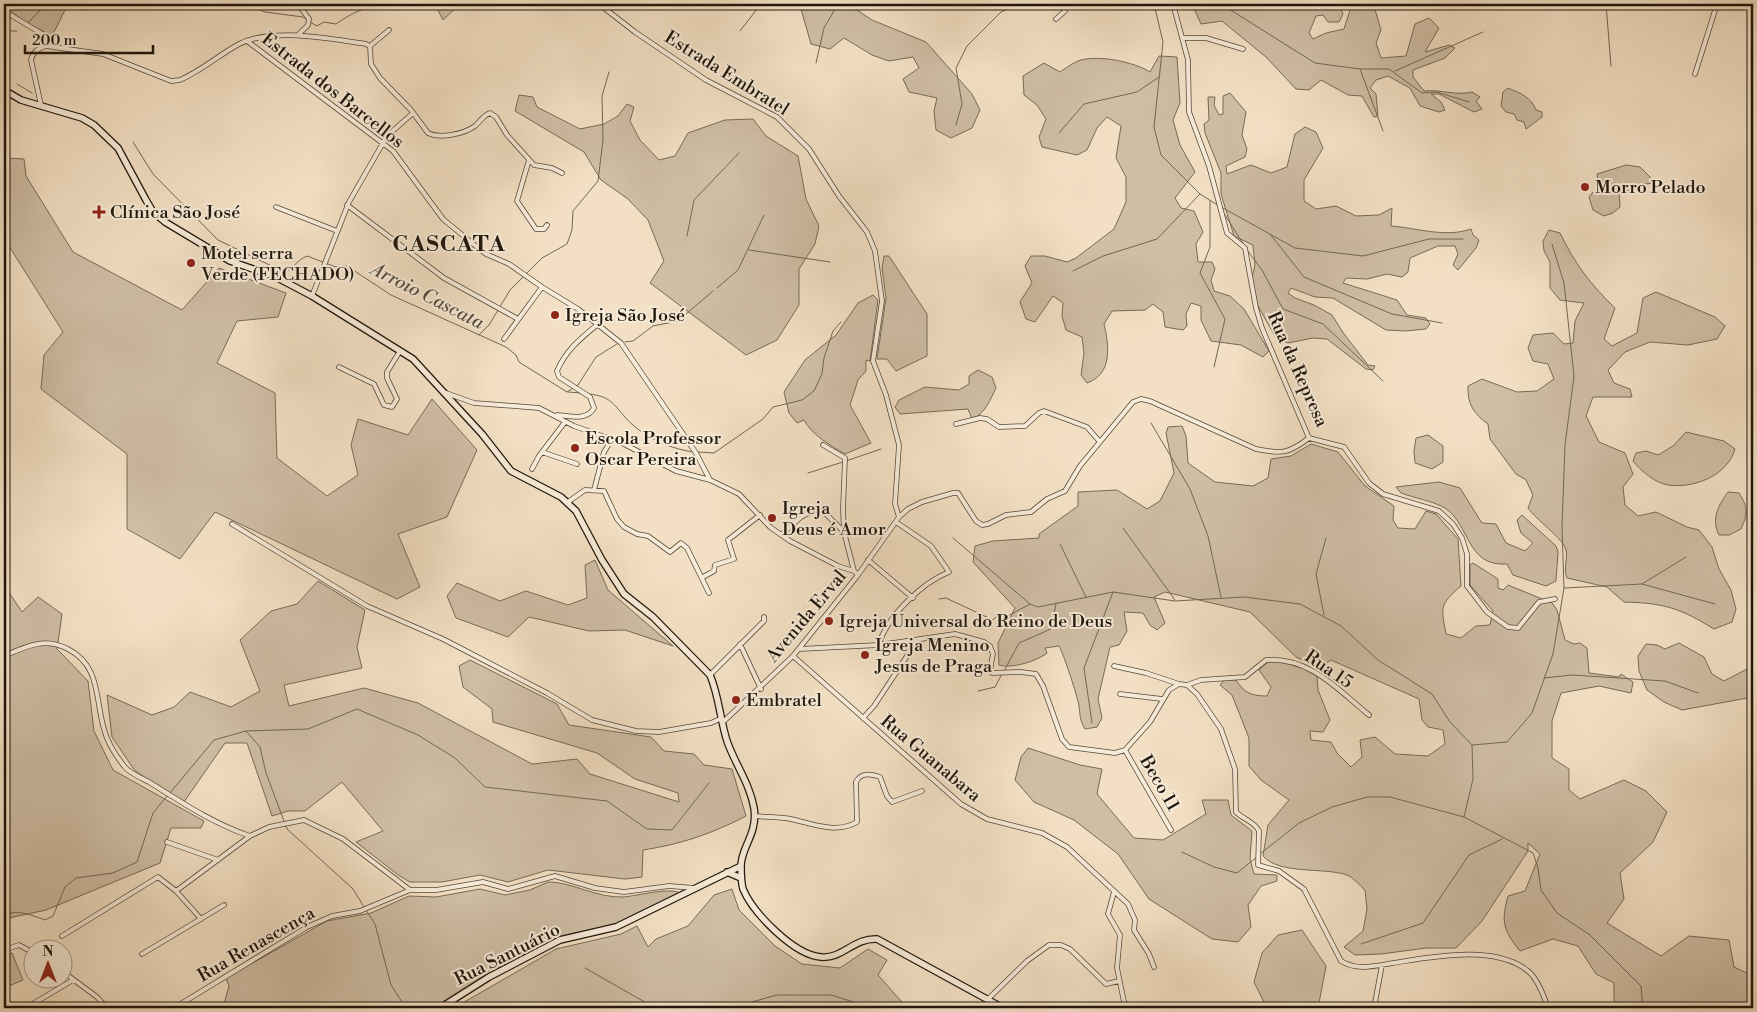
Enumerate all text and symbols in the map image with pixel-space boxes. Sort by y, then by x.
scale bar [25,22,152,54]
street label: Estrada Embratel [660,26,794,121]
street label: Estrada dos Barcellos [257,28,409,153]
text: 200 m [32,31,77,50]
place label: Morro Pelado [1595,176,1706,199]
marker: Morro Pelado [1579,181,1591,193]
place label: Clínica São José [110,201,240,224]
marker: Clínica São José [92,205,106,219]
district label: CASCATA [392,231,506,258]
place label: Motel serra Verde (FECHADO) [200,242,355,286]
water label: Arroio Cascata [365,256,488,335]
marker: Motel serra Verde (FECHADO) [185,257,197,269]
place label: Igreja São José [565,304,685,327]
street label: Rua da Represa [1262,308,1334,431]
marker: Igreja São José [549,309,561,321]
place label: Escola Professor Oscar Pereira [585,427,722,471]
marker: Escola Professor Oscar Pereira [569,442,581,454]
place label: Igreja Deus é Amor [782,497,886,541]
marker: Igreja Deus é Amor [766,512,778,524]
street label: Avenida Erval [761,565,852,668]
place label: Igreja Universal do Reino de Deus [839,610,1112,633]
marker: Igreja Universal do Reino de Deus [823,615,835,627]
place label: Igreja Menino Jesus de Praga [874,634,993,678]
street label: Rua 15 [1300,645,1357,694]
marker: Igreja Menino Jesus de Praga [859,649,871,661]
place label: Embratel [746,689,823,712]
marker: Embratel [730,694,742,706]
street label: Rua Guanabara [876,710,986,808]
street label: Beco 11 [1134,750,1185,816]
street label: Rua Renascença [193,901,320,987]
street label: Rua Santuário [450,918,564,991]
north arrow [22,940,72,990]
text: N [42,943,54,961]

